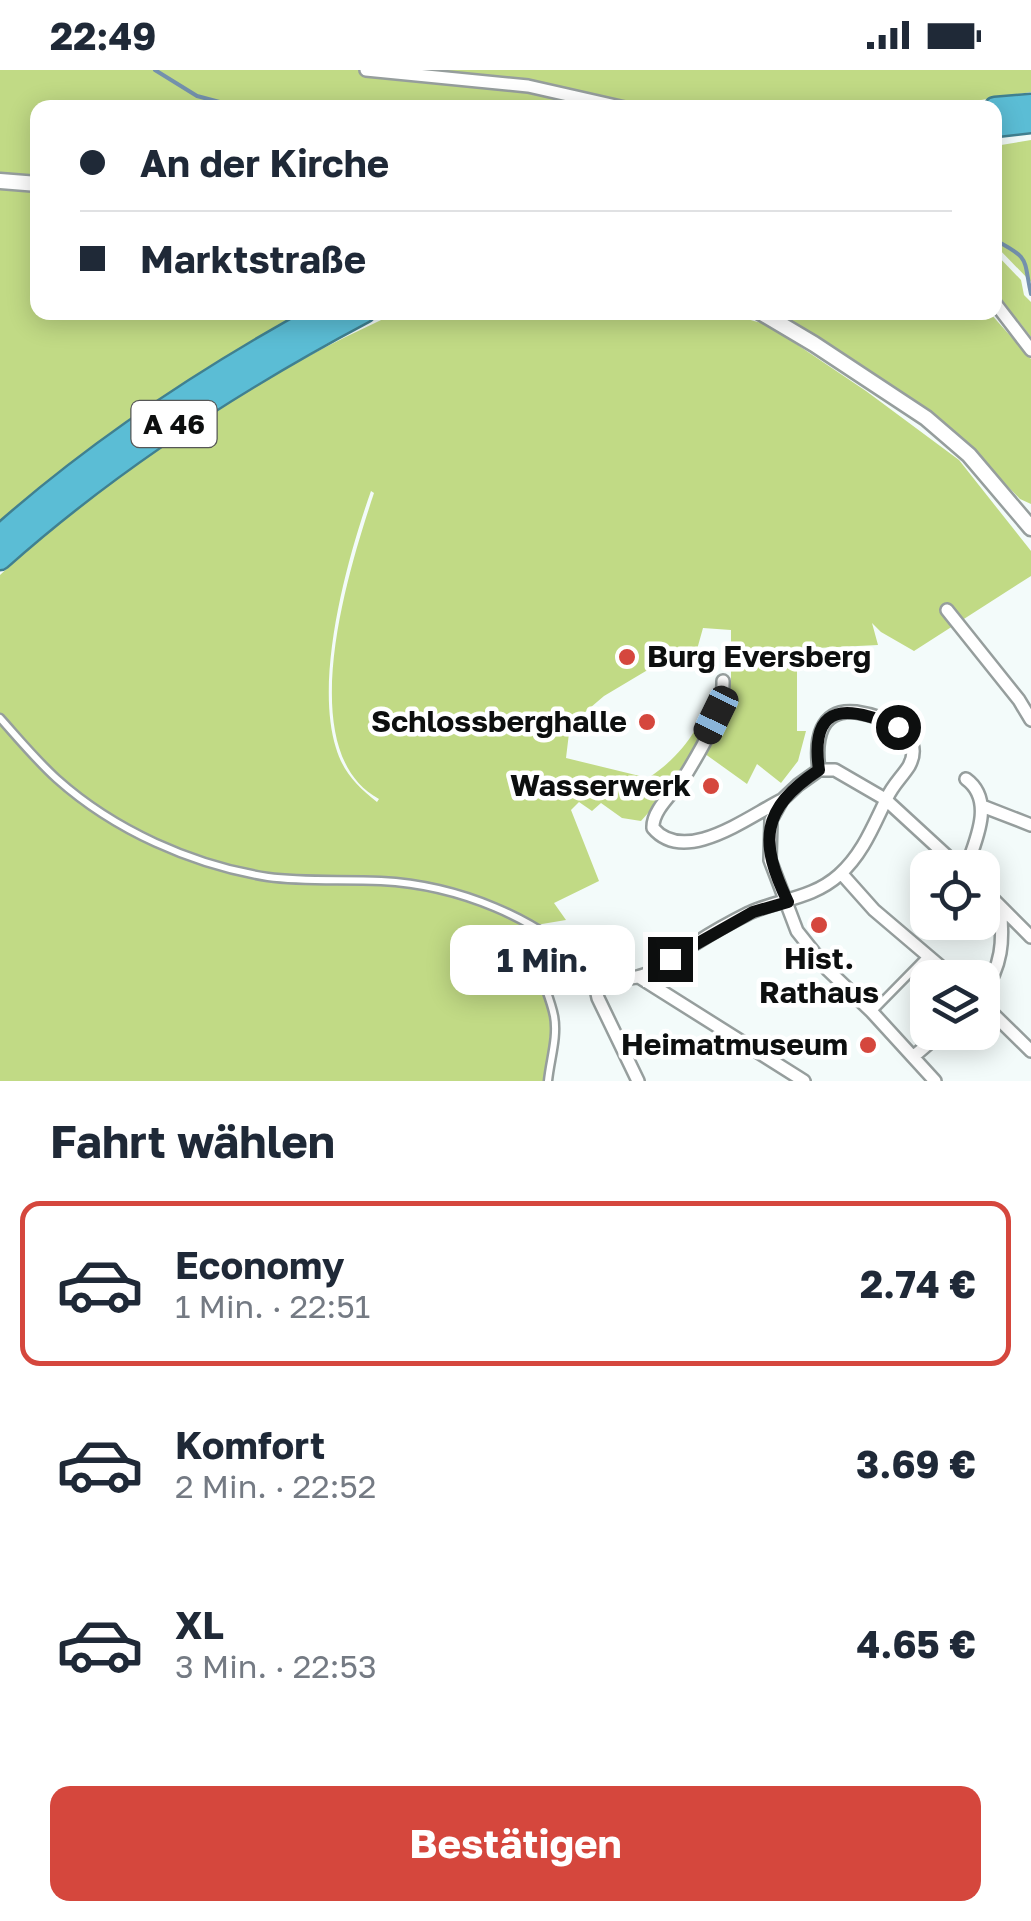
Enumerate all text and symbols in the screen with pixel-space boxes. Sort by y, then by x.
text: 22:49 [50,13,156,58]
text: An der Kirche [140,140,389,185]
text: Marktstraße [140,236,366,281]
road number: A 46 [132,401,216,447]
place label: Burg Eversberg [647,638,871,674]
marker: Burg Eversberg [616,646,638,668]
car [689,681,743,749]
place label: Schlossberghalle [371,703,627,739]
route start [876,705,921,750]
marker: Schlossberghalle [636,711,658,733]
place label: Wasserwerk [510,767,692,803]
marker: Wasserwerk [700,775,722,797]
map controls [910,850,1000,1050]
button: locate [910,850,1000,940]
marker: Hist. Rathaus [808,914,830,936]
callout: 1 Min. [450,924,635,994]
route end [648,937,693,982]
place label: Hist. Rathaus [759,940,879,1010]
text: 1 Min. [497,941,588,979]
button: layers [910,960,1000,1050]
place label: Heimatmuseum [621,1026,848,1062]
marker: Heimatmuseum [857,1034,879,1056]
text: Fahrt wählen [50,1114,335,1168]
icon: car [55,1239,145,1329]
text: Economy [175,1242,344,1287]
text: 2.74 € [860,1261,976,1306]
text: 1 Min. · 22:51 [175,1287,370,1325]
icon: car [55,1419,145,1509]
text: Komfort [175,1422,325,1467]
text: 3.69 € [856,1441,976,1486]
text: 2 Min. · 22:52 [175,1467,376,1505]
icon: car [55,1599,145,1689]
text: XL [175,1602,224,1647]
text: 4.65 € [856,1621,976,1666]
text: 3 Min. · 22:53 [175,1647,377,1685]
button: Bestätigen [50,1786,981,1901]

